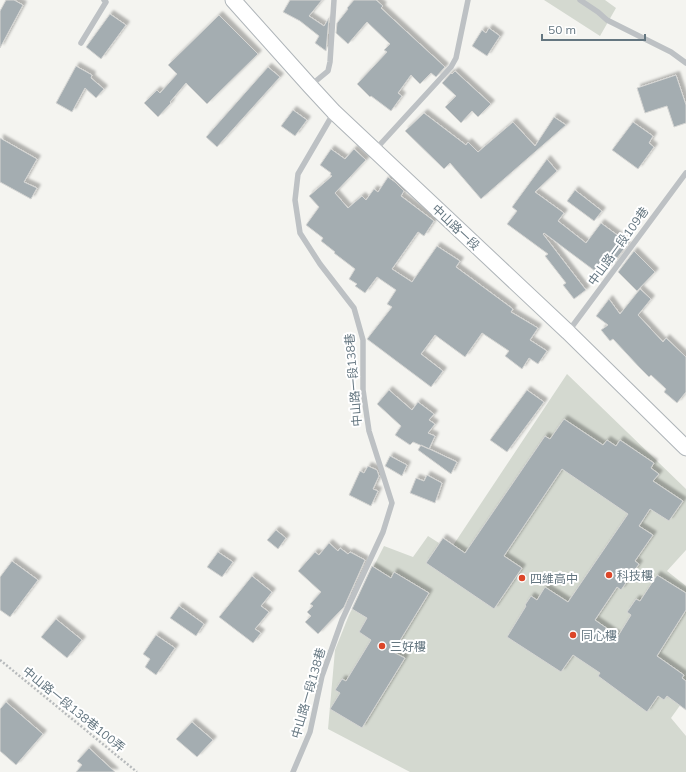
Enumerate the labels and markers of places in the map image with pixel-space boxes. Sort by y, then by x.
place label: 科技樓 [617,568,653,583]
marker: 科技樓 [604,570,614,580]
place label: 四維高中 [530,571,578,586]
marker: 四維高中 [517,573,527,583]
place label: 同心樓 [581,628,617,643]
marker: 同心樓 [568,630,578,640]
place label: 三好樓 [390,639,426,654]
marker: 三好樓 [377,641,387,651]

